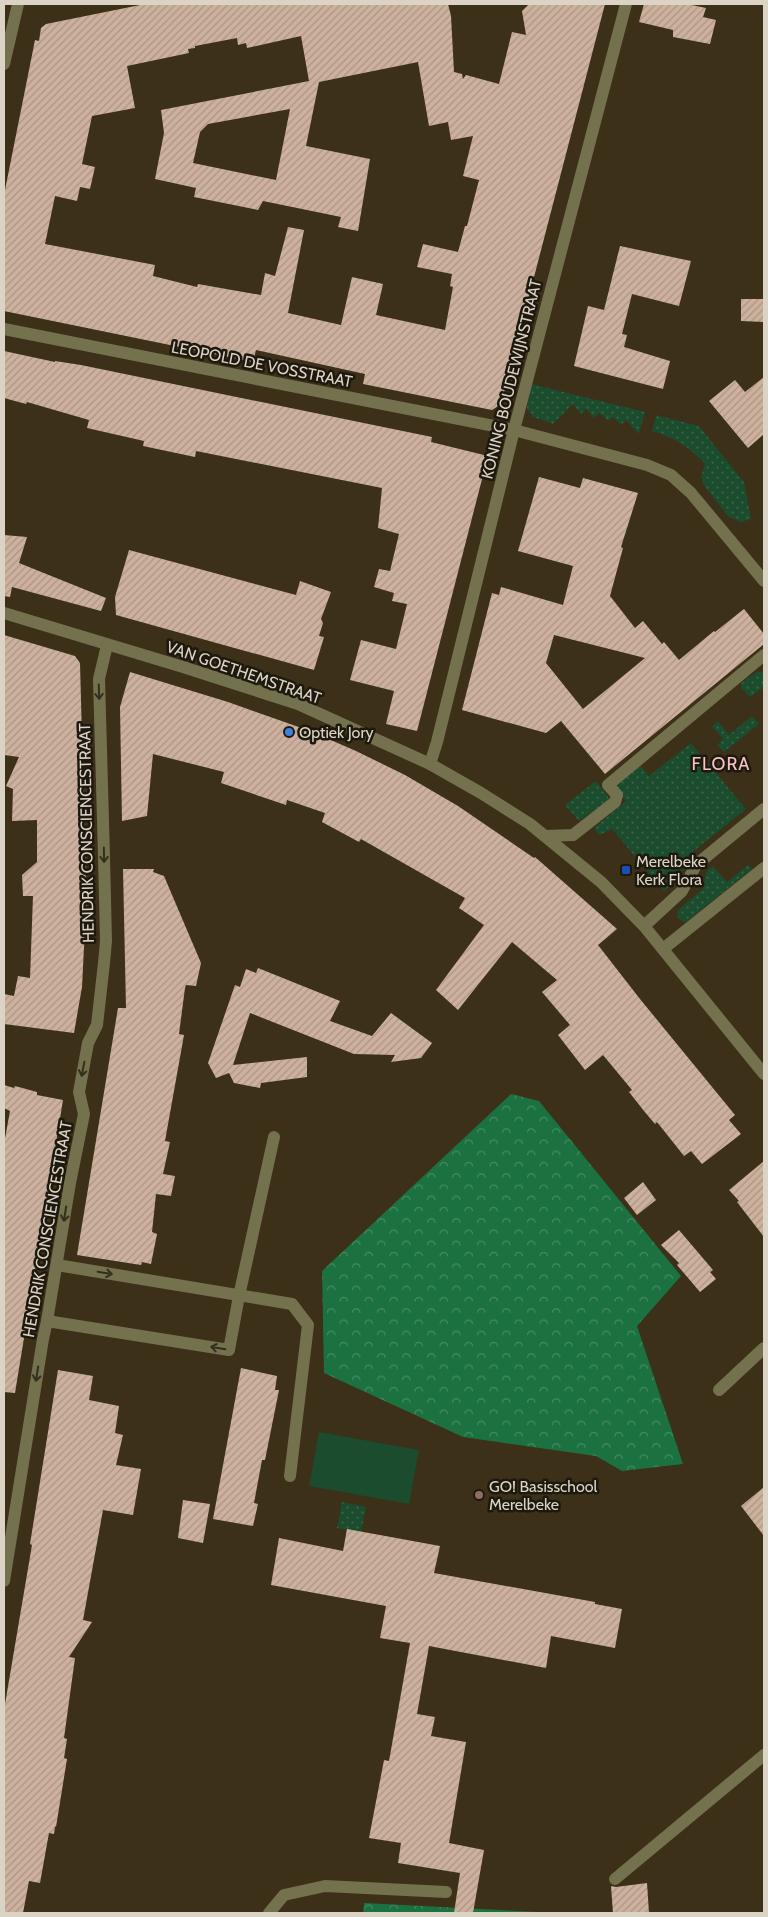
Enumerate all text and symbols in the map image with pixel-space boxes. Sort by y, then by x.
street label: KONING BOUDEWIJNSTRAAT [477,277,546,481]
street label: LEOPOLD DE VOSSTRAAT [170,338,354,391]
street label: VAN GOETHEMSTRAAT [164,637,324,708]
one-way arrow [94,684,104,700]
street label: HENDRIK CONSCIENCESTRAAT [75,723,98,943]
place label: Optiek Jory [299,723,374,742]
marker: Optiek Jory [283,726,295,738]
district label: FLORA [692,753,750,775]
one-way arrow [99,846,109,863]
place label: Merelbeke Kerk Flora [636,852,706,889]
marker: Merelbeke Kerk Flora [620,864,632,876]
one-way arrow [77,1061,87,1077]
street label: HENDRIK CONSCIENCESTRAAT [19,1119,76,1339]
one-way arrow [59,1205,69,1221]
one-way arrow [96,1269,112,1279]
one-way arrow [210,1342,226,1352]
one-way arrow [32,1365,42,1381]
place label: GO! Basisschool Merelbeke [489,1477,598,1514]
marker: GO! Basisschool Merelbeke [473,1489,485,1501]

